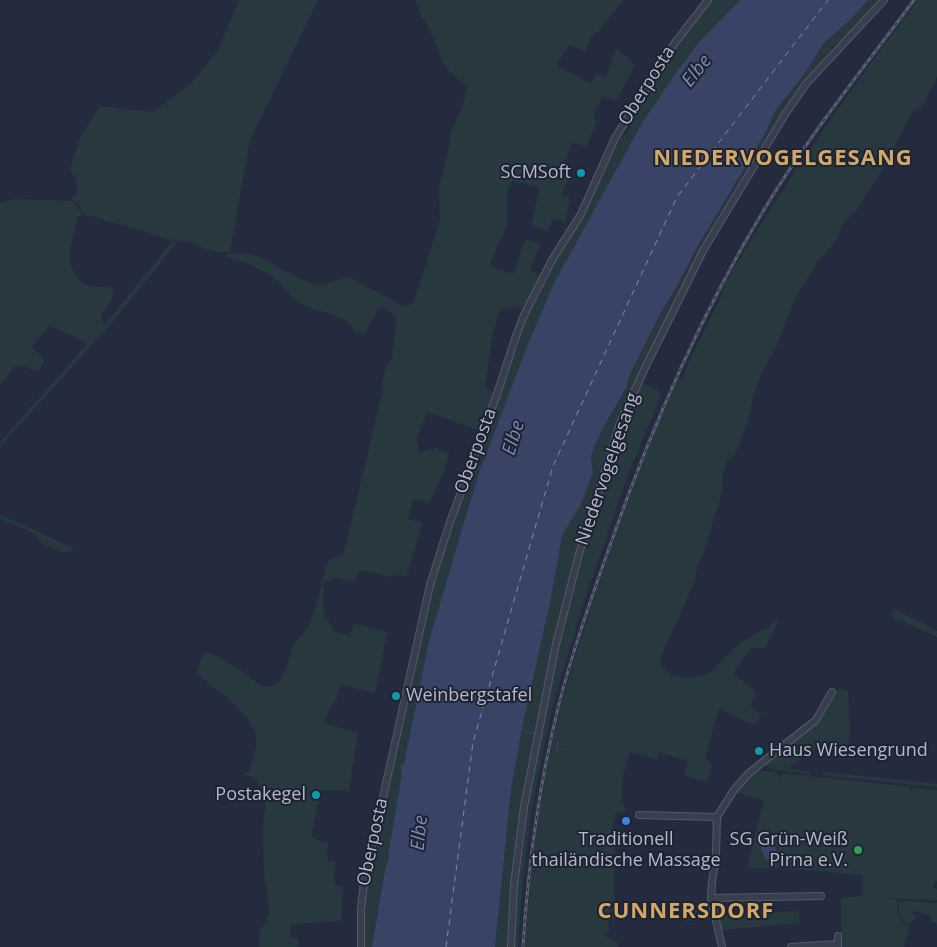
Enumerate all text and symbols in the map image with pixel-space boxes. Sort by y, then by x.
street label: Oberposta [614,42,680,130]
water label: Elbe [677,50,717,92]
district label: NIEDERVOGELGESANG [651,146,915,172]
place label: SCMSoft [500,162,571,184]
marker: SCMSoft [575,167,587,179]
street label: Niedervogelgesang [572,390,644,548]
street label: Oberposta [451,405,501,497]
water label: Elbe [498,418,530,458]
place label: Weinbergstafel [406,685,532,707]
marker: Weinbergstafel [390,690,402,702]
place label: Haus Wiesengrund [769,740,928,762]
marker: Haus Wiesengrund [753,745,765,757]
place label: Postakegel [215,784,306,806]
marker: Postakegel [310,789,322,801]
street label: Oberposta [353,796,393,888]
water label: Elbe [407,814,433,852]
marker: Traditionell thailändische Massage [620,815,632,827]
place label: Traditionell thailändische Massage [531,829,721,872]
place label: SG Grün-Weiß Pirna e.V. [730,829,848,872]
marker: SG Grün-Weiß Pirna e.V. [852,844,864,856]
district label: CUNNERSDORF [596,899,776,925]

